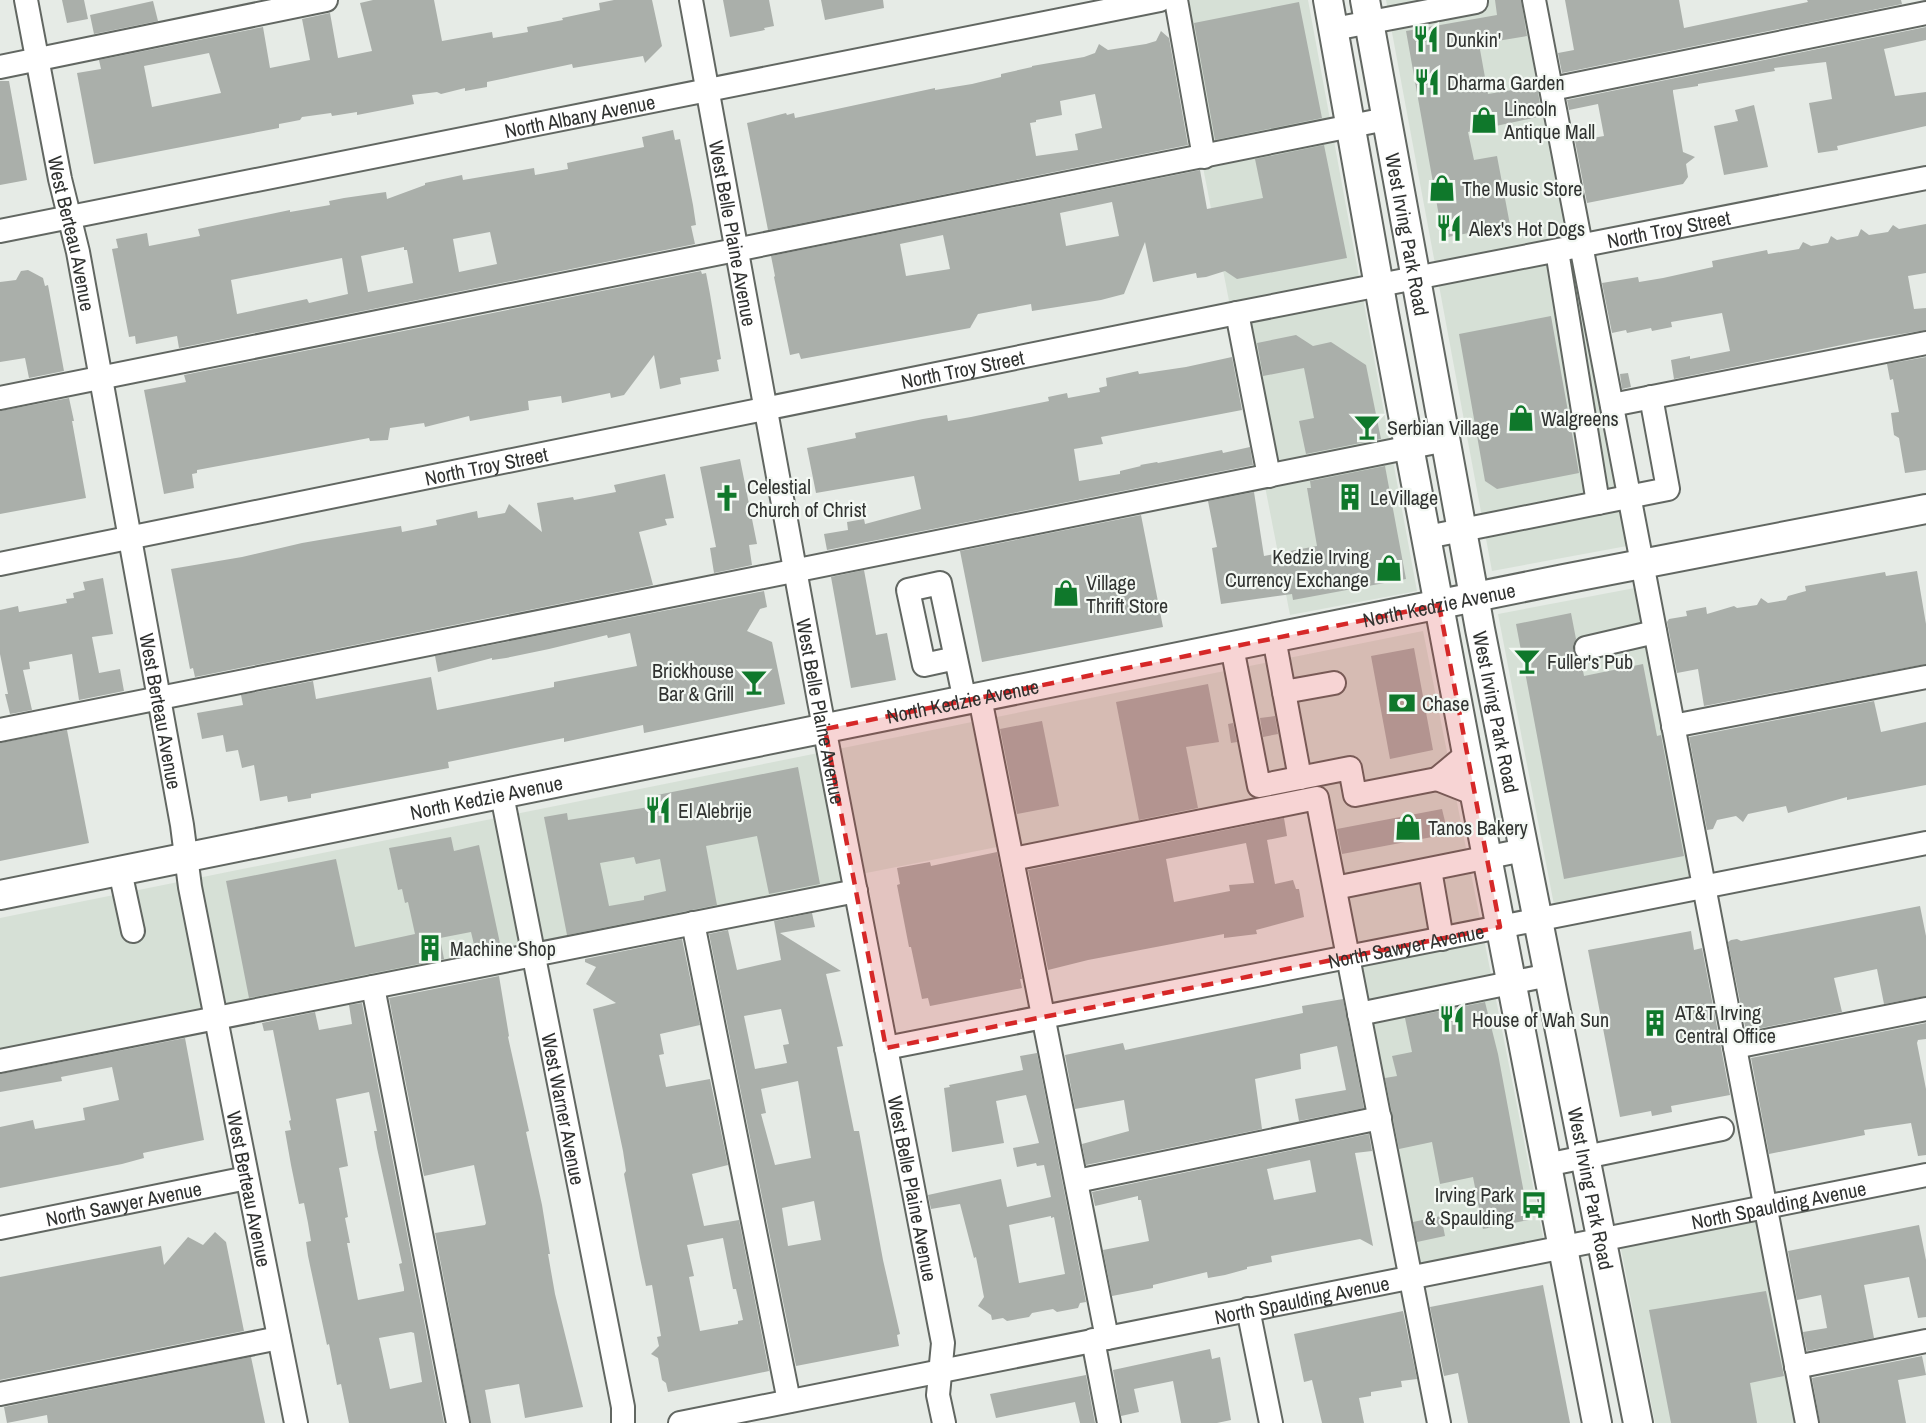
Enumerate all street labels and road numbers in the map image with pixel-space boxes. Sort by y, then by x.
street label: North Albany Avenue [502,87,657,144]
street label: West Belle Plaine Avenue [703,138,764,328]
street label: West Irving Park Road [1380,151,1436,318]
street label: West Berteau Avenue [42,154,102,313]
street label: North Troy Street [1605,203,1733,254]
street label: North Troy Street [898,343,1027,394]
street label: North Troy Street [422,440,550,491]
street label: North Kedzie Avenue [1360,576,1517,633]
street label: West Belle Plaine Avenue [791,616,852,806]
street label: West Irving Park Road [1467,628,1526,795]
street label: West Berteau Avenue [134,631,189,791]
street label: North Kedzie Avenue [884,672,1041,729]
street label: North Kedzie Avenue [408,768,565,825]
street label: North Sawyer Avenue [1326,917,1486,974]
street label: West Warner Avenue [536,1031,592,1187]
street label: West Belle Plaine Avenue [882,1093,944,1283]
street label: West Irving Park Road [1562,1105,1621,1272]
street label: West Berteau Avenue [221,1109,278,1269]
street label: North Sawyer Avenue [43,1174,204,1232]
street label: North Spaulding Avenue [1689,1174,1868,1235]
street label: North Spaulding Avenue [1212,1269,1392,1330]

